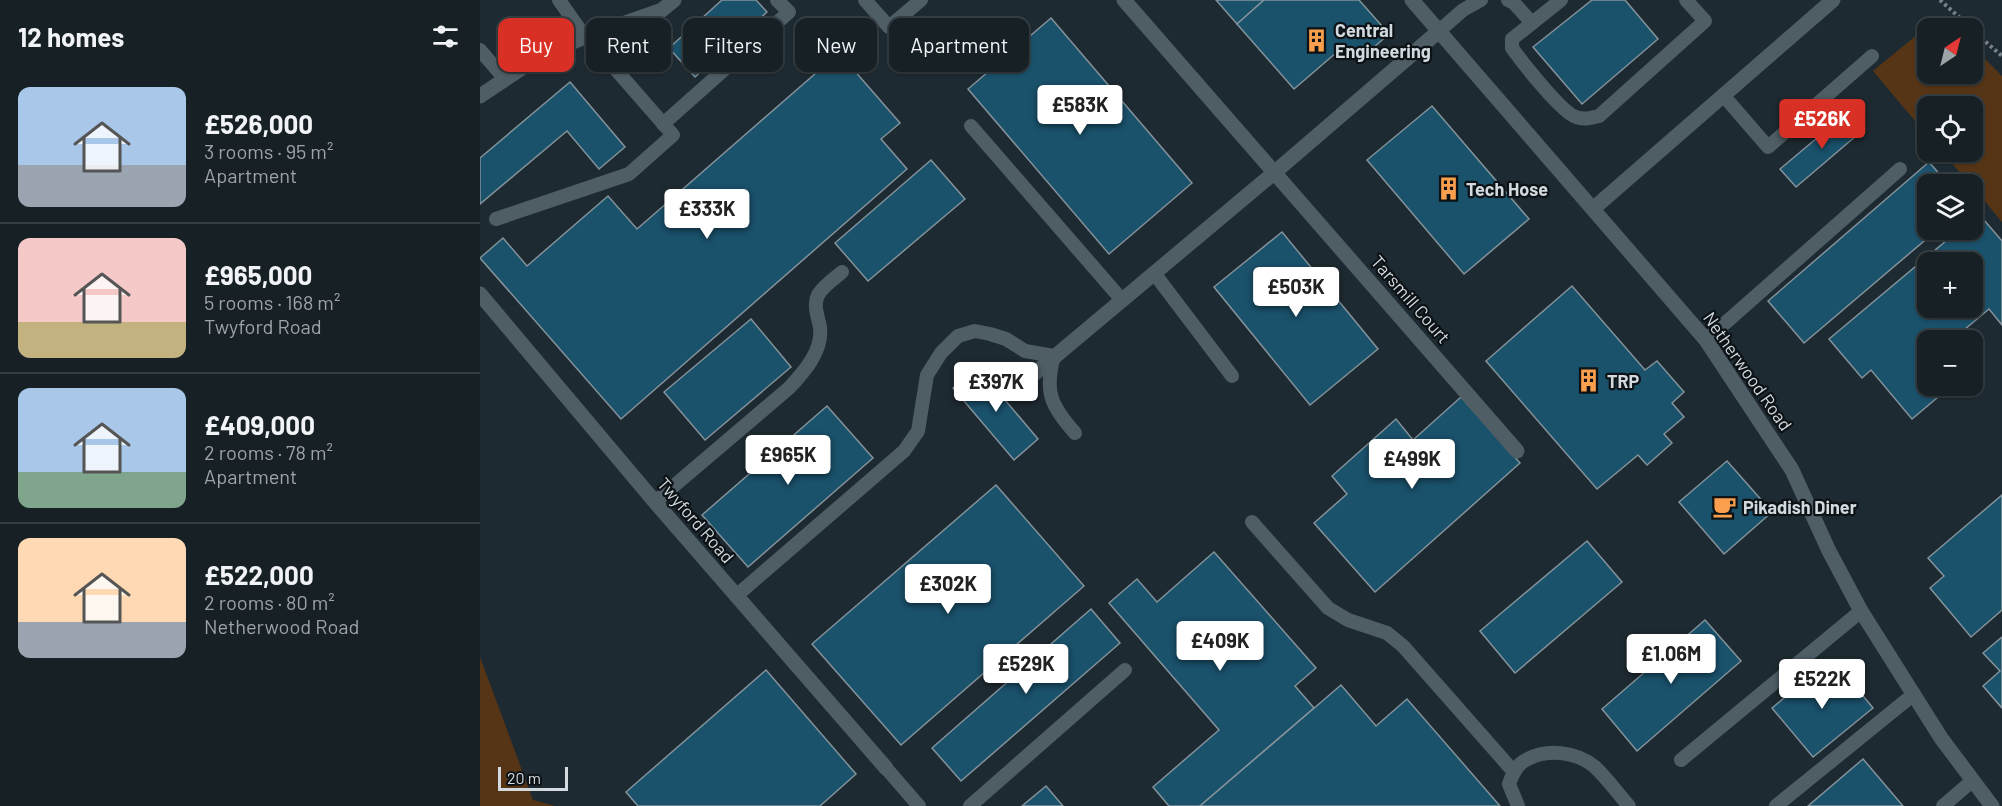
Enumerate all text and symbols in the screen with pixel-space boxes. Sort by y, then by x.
chip: Buy [498,18,574,72]
chip: Rent [586,18,671,72]
chip: Filters [683,18,783,72]
chip: New [795,18,877,72]
chip: Apartment [889,18,1029,72]
north arrow [1917,18,1983,84]
map controls [1917,18,1983,396]
place label: Central Engineering [1335,19,1431,62]
icon: filters [429,20,462,53]
text: 12 homes [18,21,124,52]
building icon: Central Engineering [1304,27,1330,53]
pin: £583K [1038,85,1122,136]
text: £583K [1051,92,1109,116]
button: locate [1917,96,1983,162]
pin: £526K [1780,99,1864,150]
text: £526K [1793,106,1851,130]
text: £526,000 [204,108,313,139]
icon: home [66,111,138,183]
text: 3 rooms · 95 m² [204,139,333,163]
text: Apartment [204,163,297,187]
button: layers [1917,174,1983,240]
building icon: Tech Hose [1435,176,1461,202]
place label: Tech Hose [1466,178,1548,200]
pin: £333K [665,189,749,240]
text: £333K [678,196,736,220]
street label: Tarsmill Court [1367,250,1455,348]
button: + [1917,252,1983,318]
text: £965,000 [204,259,312,290]
icon: home [66,262,138,334]
pin: £503K [1254,267,1338,318]
text: £503K [1267,274,1325,298]
text: 5 rooms · 168 m² [204,290,340,314]
street label: Netherwood Road [1699,307,1797,435]
text: Twyford Road [204,314,322,338]
button: − [1917,330,1983,396]
pin: £397K [954,362,1038,413]
building icon: TRP [1576,368,1602,394]
text: £397K [968,369,1024,393]
place label: TRP [1607,370,1640,392]
text: £409,000 [204,409,315,440]
icon: home [66,412,138,484]
pin: £965K [746,435,830,486]
pin: £499K [1370,439,1454,490]
text: 2 rooms · 78 m² [204,440,333,464]
text: £965K [760,442,816,466]
text: £499K [1383,446,1441,470]
text: Apartment [204,464,297,488]
street label: Twyford Road [653,473,739,567]
cafe icon: Pikadish Diner [1712,494,1738,520]
place label: Pikadish Diner [1743,496,1857,518]
text: £522,000 [204,559,314,590]
icon: home [66,562,138,634]
pin: £302K [906,564,990,615]
text: £302K [919,571,977,595]
text: 2 rooms · 80 m² [204,590,335,614]
text: Netherwood Road [204,614,359,638]
pin: £409K [1178,621,1262,672]
text: £409K [1191,628,1249,652]
pin: £1.06M [1622,634,1720,685]
text: £1.06M [1641,641,1701,665]
pin: £529K [984,644,1068,695]
text: £529K [997,651,1055,675]
pin: £522K [1780,659,1864,710]
text: £522K [1793,666,1851,690]
scale bar [498,764,568,792]
text: 20 m [507,768,541,787]

